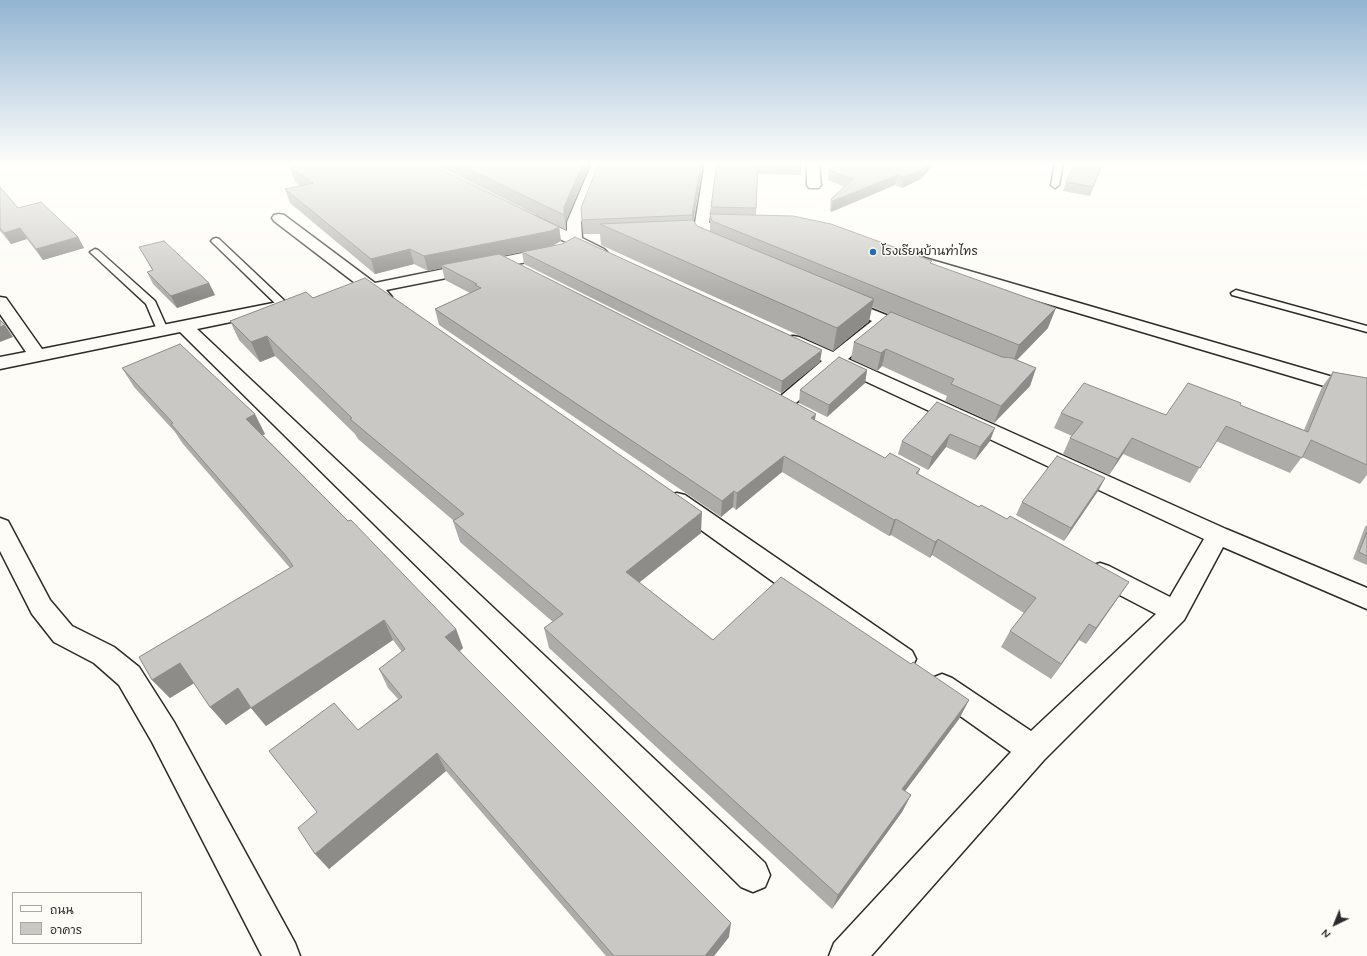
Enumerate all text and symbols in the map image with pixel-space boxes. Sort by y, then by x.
place label: โรงเรียนบ้านท่าไทร [881,245,978,259]
marker: โรงเรียนบ้านท่าไทร [868,247,878,257]
legend [12,892,142,944]
text: ถนน [50,903,74,919]
north arrow [1315,904,1355,944]
text: อาคาร [50,923,82,939]
text: N [1319,925,1334,940]

